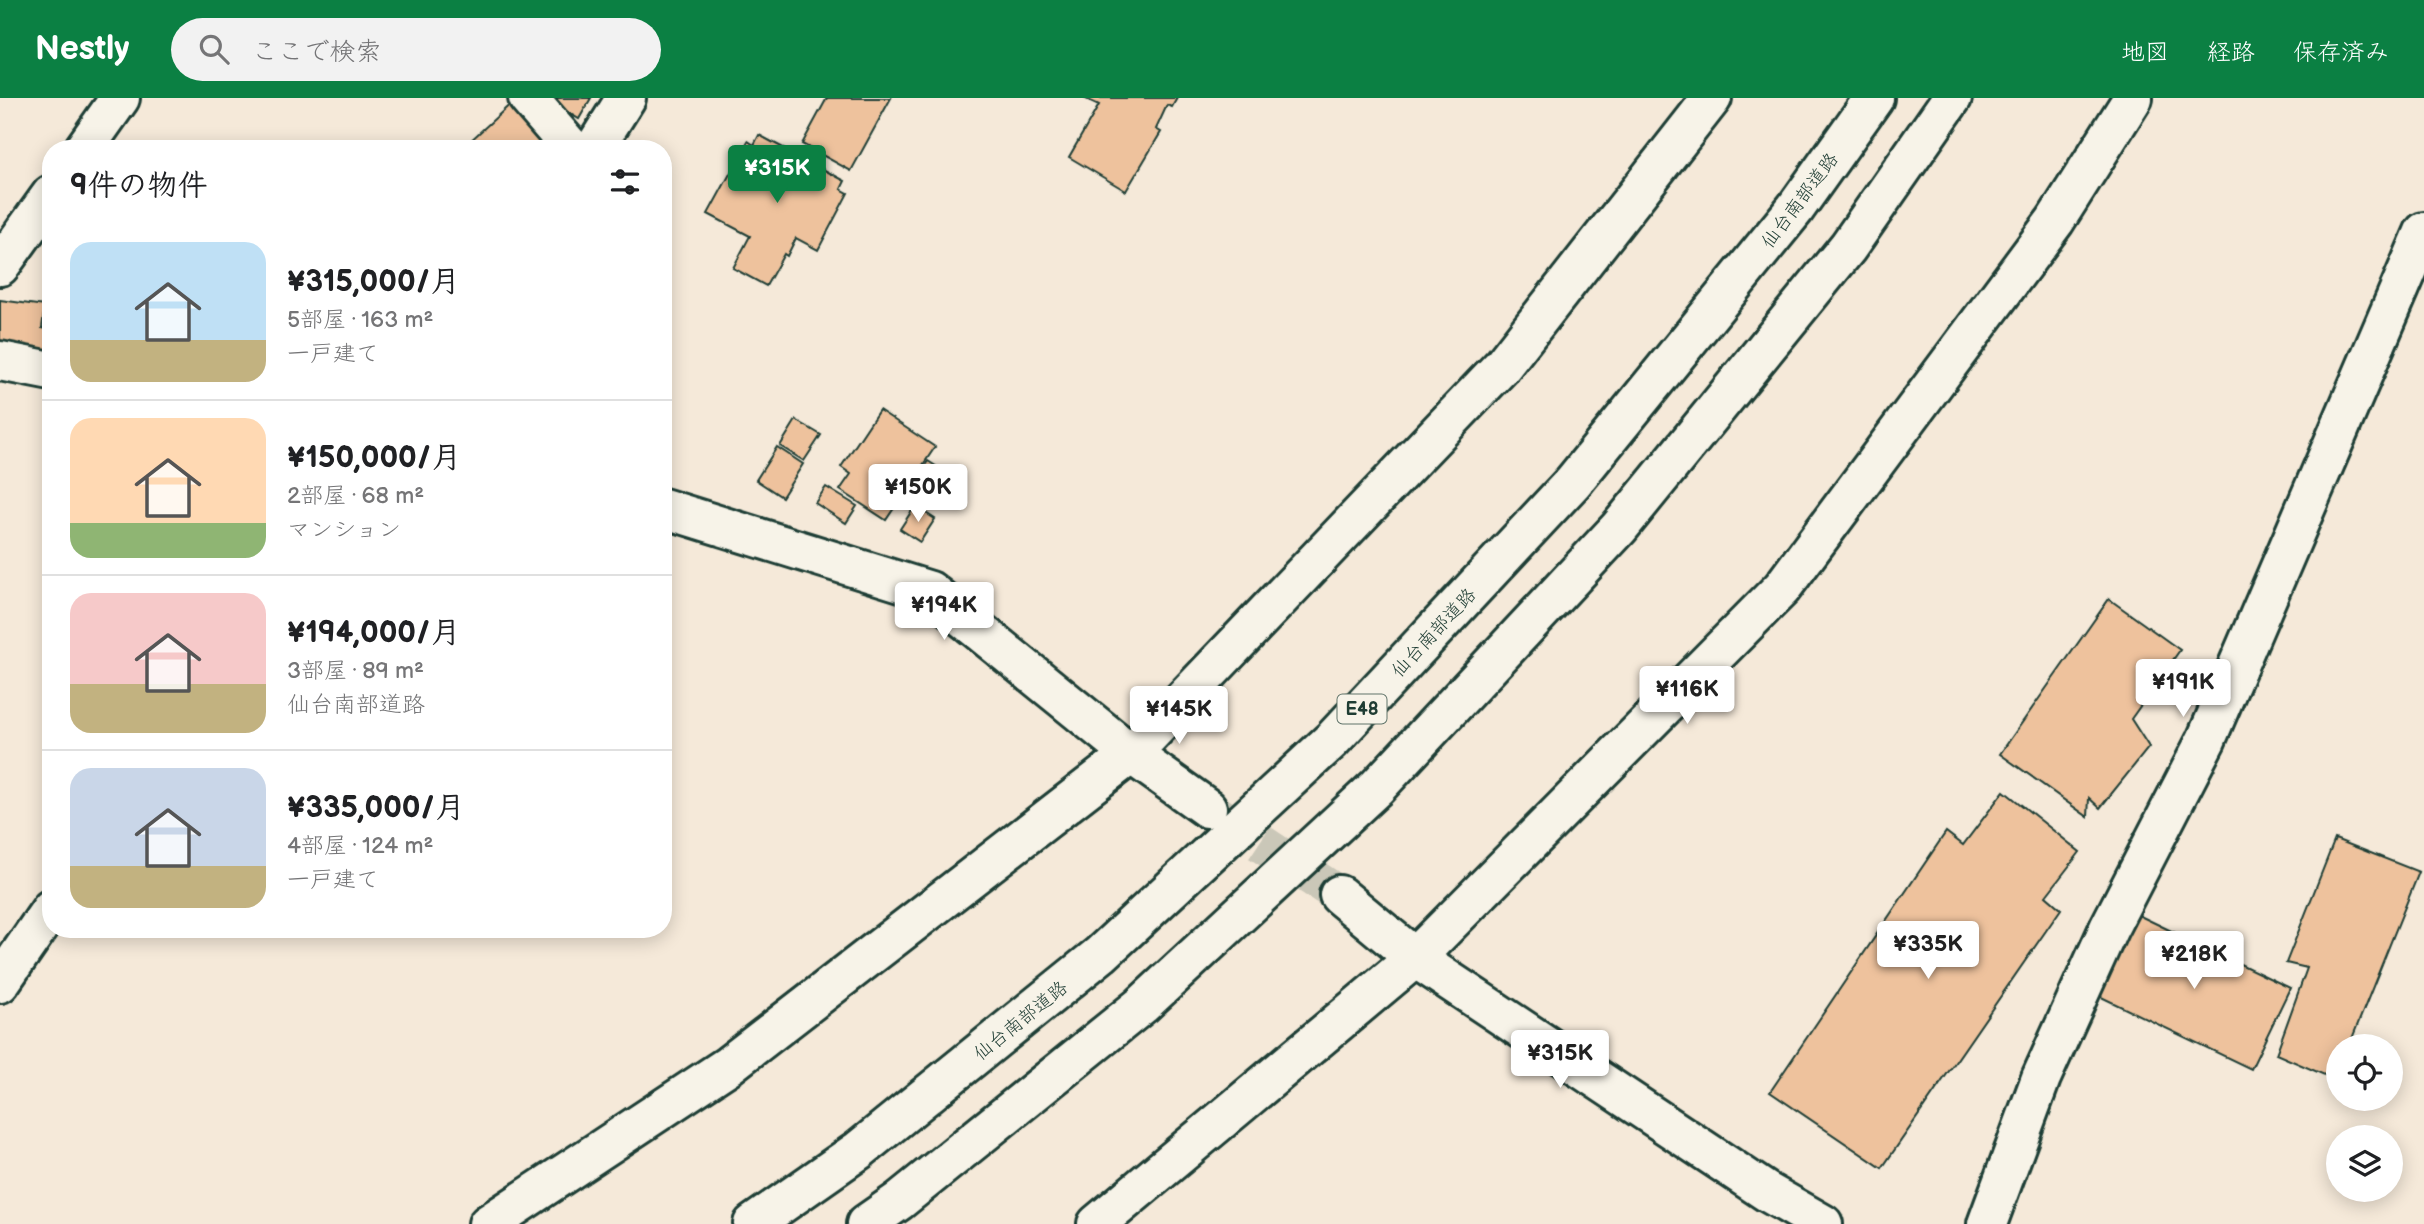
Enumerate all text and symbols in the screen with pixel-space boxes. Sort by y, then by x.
search box [171,18,661,81]
text: Nestly [35,29,129,69]
icon: search [195,30,233,68]
text: ここで検索 [251,37,381,68]
text: 地図 [2121,38,2169,67]
text: 経路 [2207,38,2255,67]
text: 保存済み [2293,38,2389,67]
pin: ¥315K [728,146,826,205]
street label: 仙台南部道路 [1757,148,1844,253]
text: ¥315K [744,154,810,182]
icon: filters [606,163,644,201]
text: 9件の物件 [70,168,208,204]
text: ¥315,000/月 [287,264,460,300]
icon: home [126,270,210,354]
text: 5部屋 · 163 m² [287,306,433,334]
text: 一戸建て [287,340,379,368]
text: ¥150,000/月 [287,440,461,476]
icon: home [126,446,210,530]
pin: ¥150K [869,464,967,524]
text: ¥150K [884,473,952,501]
text: 2部屋 · 68 m² [287,482,424,510]
text: マンション [287,516,401,544]
pin: ¥194K [895,582,993,642]
street label: 仙台南部道路 [1387,583,1481,683]
text: ¥194K [911,591,977,619]
text: ¥194,000/月 [287,615,460,651]
icon: home [126,621,210,705]
text: 3部屋 · 89 m² [287,657,424,685]
pin: ¥191K [2134,660,2232,719]
pin: ¥116K [1638,666,1736,726]
text: ¥191K [2152,668,2214,696]
text: ¥116K [1655,675,1719,703]
pin: ¥145K [1130,686,1228,746]
text: 仙台南部道路 [287,691,425,719]
road number: E48 [1338,694,1386,724]
text: ¥145K [1146,695,1212,723]
text: ¥335,000/月 [287,790,465,826]
icon: home [126,796,210,880]
text: 4部屋 · 124 m² [287,832,433,860]
text: 一戸建て [287,866,379,894]
pin: ¥335K [1879,922,1977,981]
text: ¥335K [1893,930,1963,958]
pin: ¥218K [2145,932,2243,991]
text: ¥218K [2161,940,2227,968]
street label: 仙台南部道路 [969,976,1072,1066]
pin: ¥315K [1511,1030,1609,1090]
map controls [2326,1034,2403,1202]
button: locate [2326,1034,2403,1111]
text: ¥315K [1527,1039,1593,1067]
button: layers [2326,1125,2403,1202]

